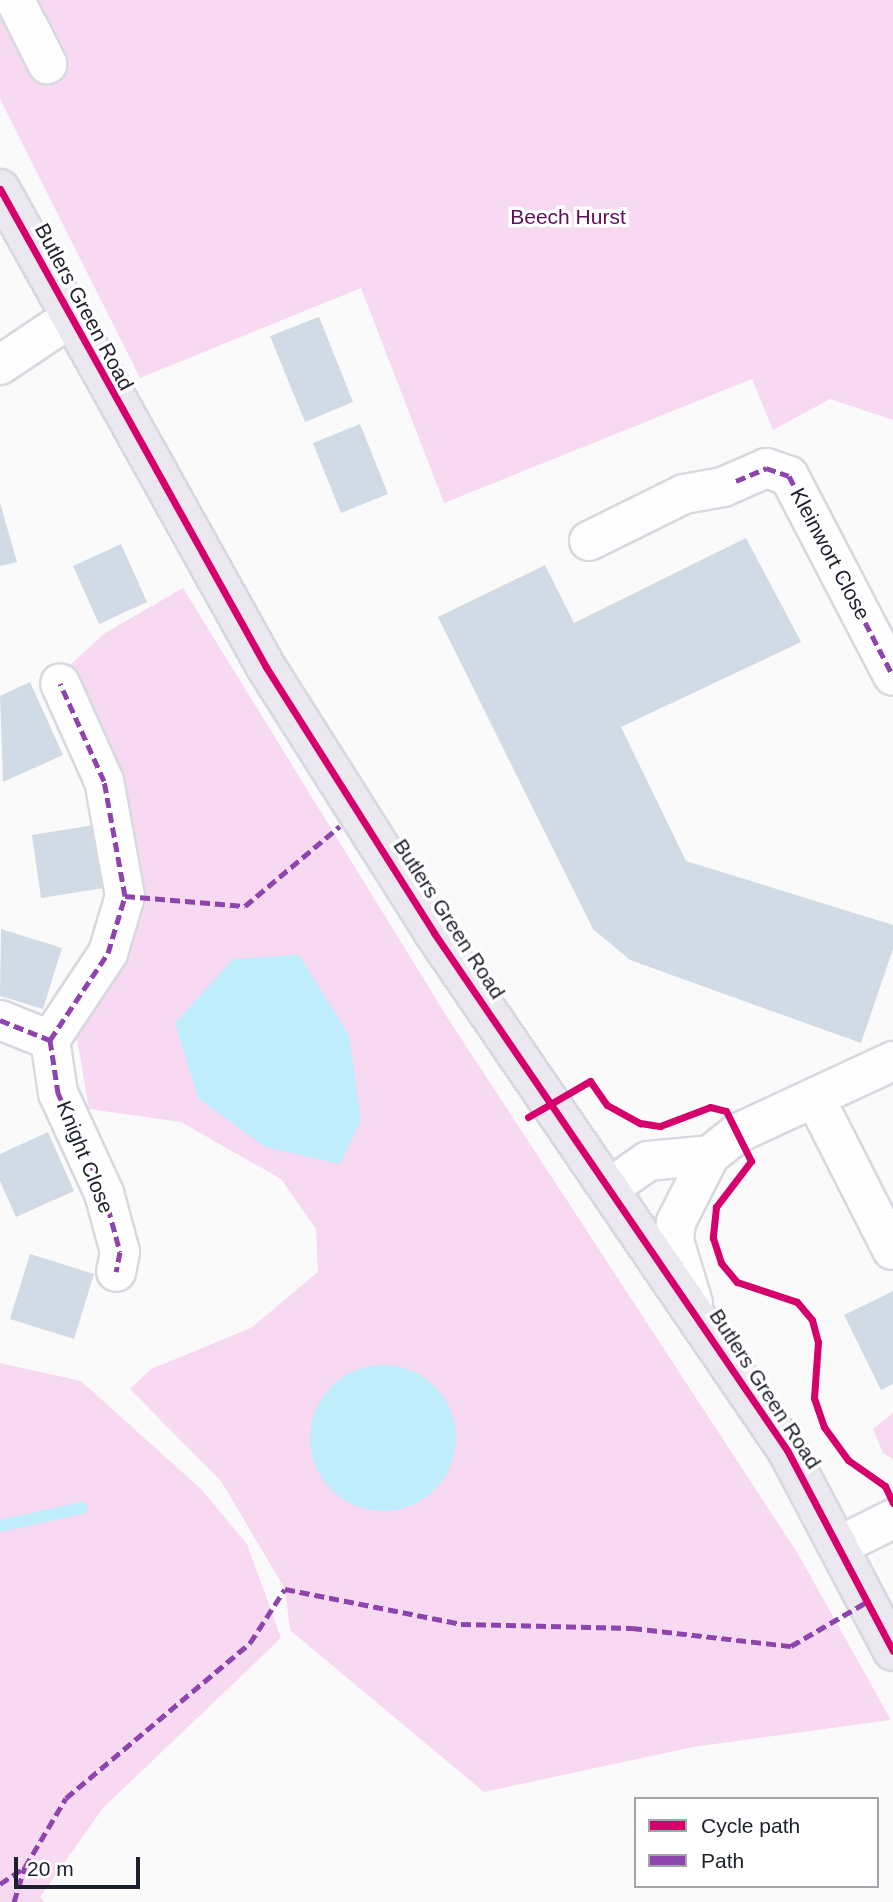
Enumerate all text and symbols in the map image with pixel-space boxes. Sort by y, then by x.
park label: Beech Hurst [510,204,626,230]
street label: Butlers Green Road [29,219,139,395]
street label: Kleinwort Close [785,484,875,624]
street label: Butlers Green Road [388,834,510,1004]
street label: Knight Close [51,1097,119,1217]
street label: Butlers Green Road [704,1304,826,1474]
legend [634,1797,879,1888]
text: Cycle path [701,1814,800,1837]
scale bar [18,1842,144,1886]
text: Path [701,1849,744,1872]
text: 20 m [27,1857,74,1880]

